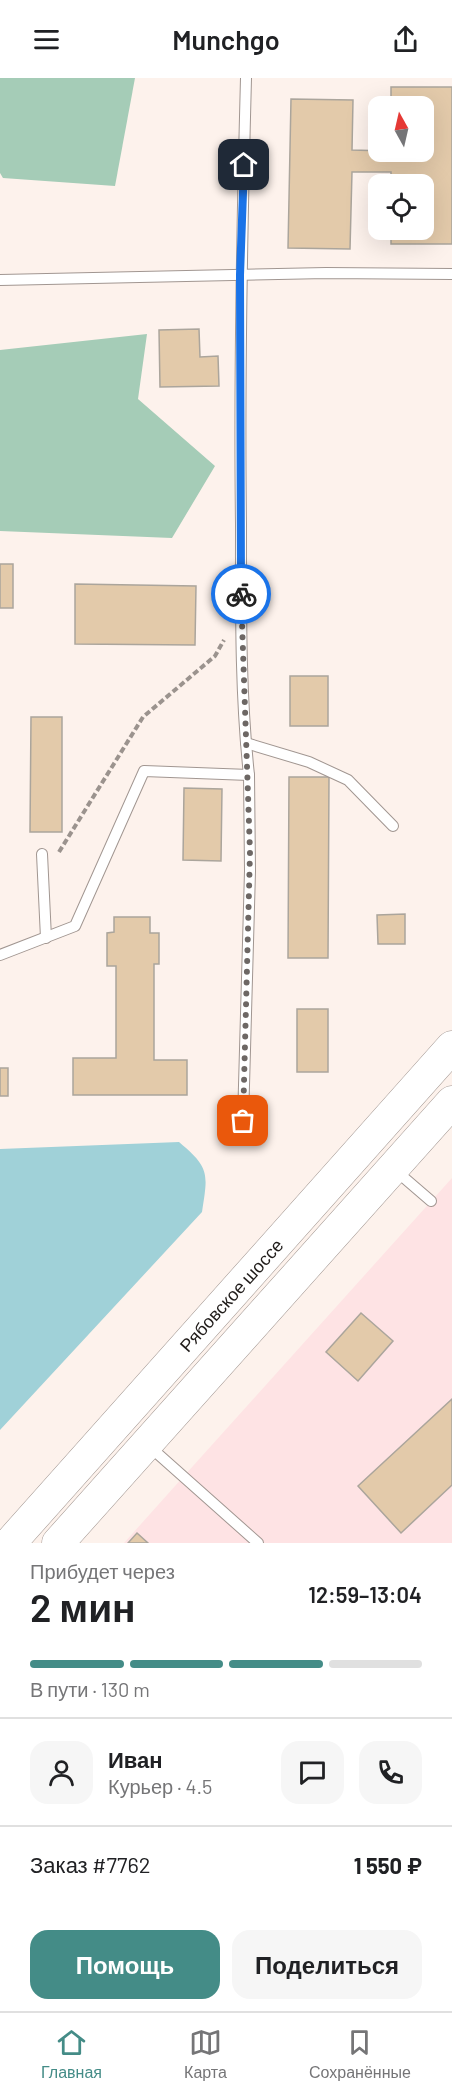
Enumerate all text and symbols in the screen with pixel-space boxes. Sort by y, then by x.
icon: menu [30,23,63,56]
text: Munchgo [172,23,280,55]
icon: share [389,23,422,56]
north arrow [368,96,434,162]
map controls [368,96,434,240]
pin [218,139,269,190]
icon: home [227,148,260,181]
button: locate [368,174,434,240]
courier [211,564,271,624]
icon: bike [225,578,258,611]
pin [217,1095,268,1146]
icon: bag [226,1104,259,1137]
street label: Рябовское шоссе [175,1234,287,1356]
text: Прибудет через [30,1559,175,1583]
text: 12:59–13:04 [308,1581,422,1607]
text: 2 мин [30,1583,136,1630]
text: В пути · 130 m [30,1677,150,1701]
button: person [30,1741,93,1804]
button: chat [281,1741,344,1804]
button: phone [359,1741,422,1804]
text: Иван [108,1746,163,1772]
text: Курьер · 4.5 [108,1774,212,1798]
text: Заказ #7762 [30,1851,151,1877]
text: 1 550 ₽ [354,1852,422,1878]
button: Помощь [30,1930,220,1999]
button: Поделиться [232,1930,422,1999]
tab: Главная [41,2026,102,2082]
tab: Карта [184,2026,227,2082]
tab: Сохранённые [309,2026,411,2082]

